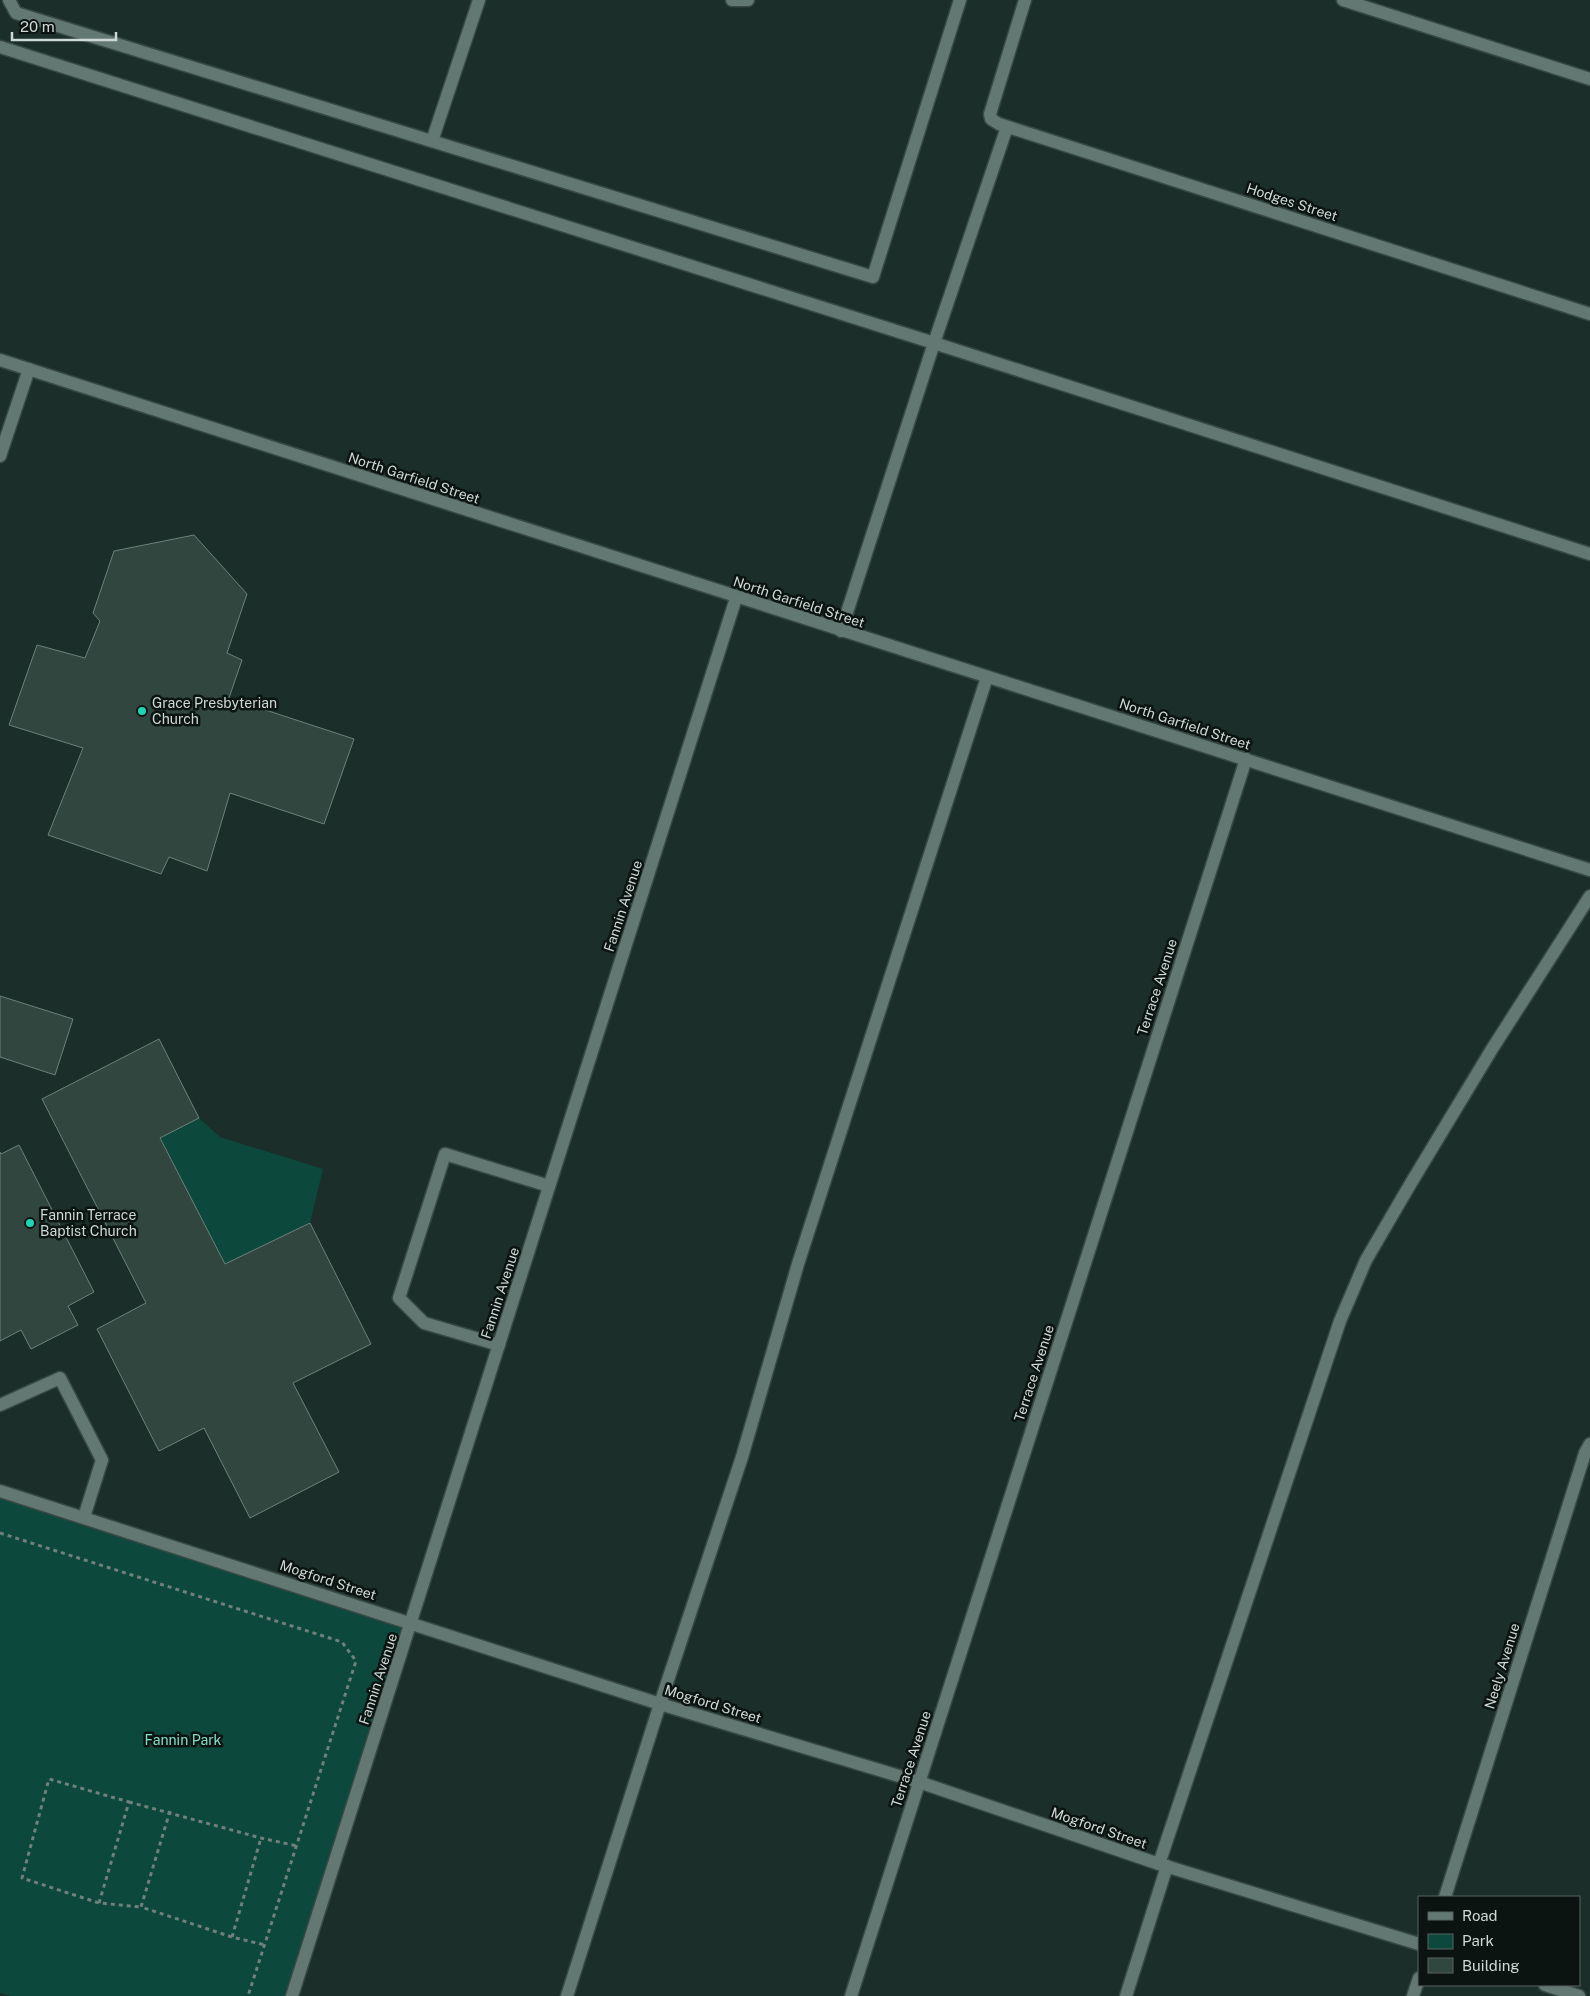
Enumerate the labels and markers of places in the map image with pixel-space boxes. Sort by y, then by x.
place label: Grace Presbyterian Church [152,695,277,727]
marker: Grace Presbyterian Church [136,705,148,717]
place label: Fannin Terrace Baptist Church [40,1207,137,1239]
marker: Fannin Terrace Baptist Church [24,1217,36,1229]

